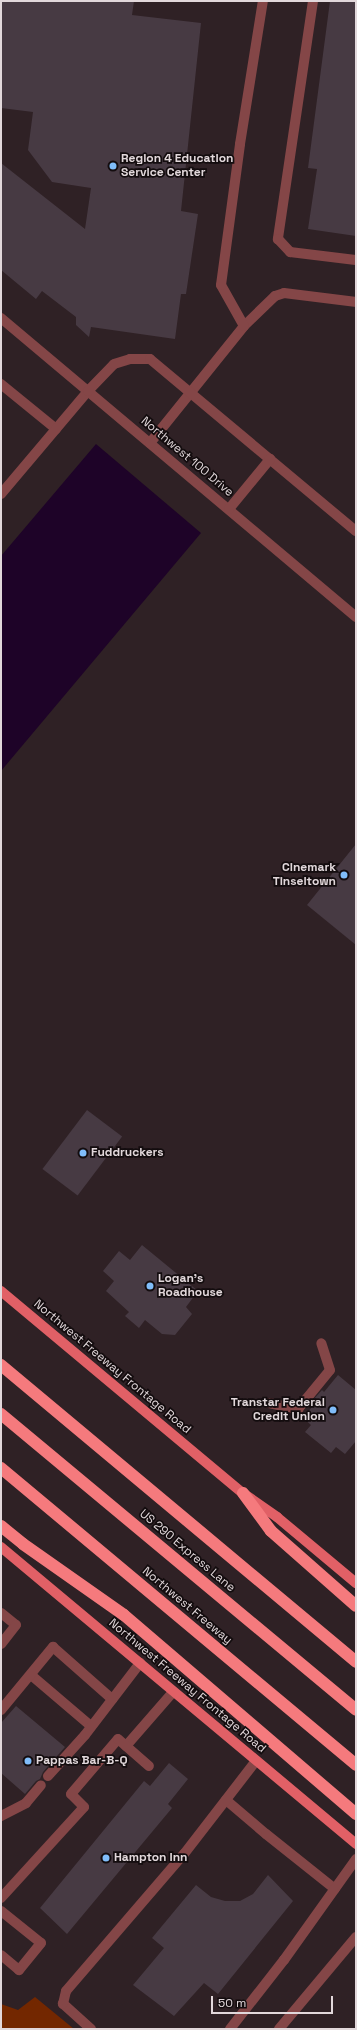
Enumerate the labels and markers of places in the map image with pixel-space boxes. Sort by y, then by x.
place label: Region 4 Education Service Center [121,152,233,180]
marker: Region 4 Education Service Center [108,161,118,171]
place label: Cinemark Tinseltown [273,861,336,889]
marker: Cinemark Tinseltown [339,870,349,880]
place label: Fuddruckers [91,1146,164,1160]
marker: Fuddruckers [78,1148,88,1158]
place label: Logan's Roadhouse [158,1272,223,1300]
marker: Logan's Roadhouse [145,1281,155,1291]
place label: Transtar Federal Credit Union [231,1396,325,1424]
marker: Transtar Federal Credit Union [328,1405,338,1415]
place label: Pappas Bar-B-Q [36,1754,128,1768]
marker: Pappas Bar-B-Q [23,1756,33,1766]
place label: Hampton Inn [114,1851,188,1865]
marker: Hampton Inn [101,1853,111,1863]

